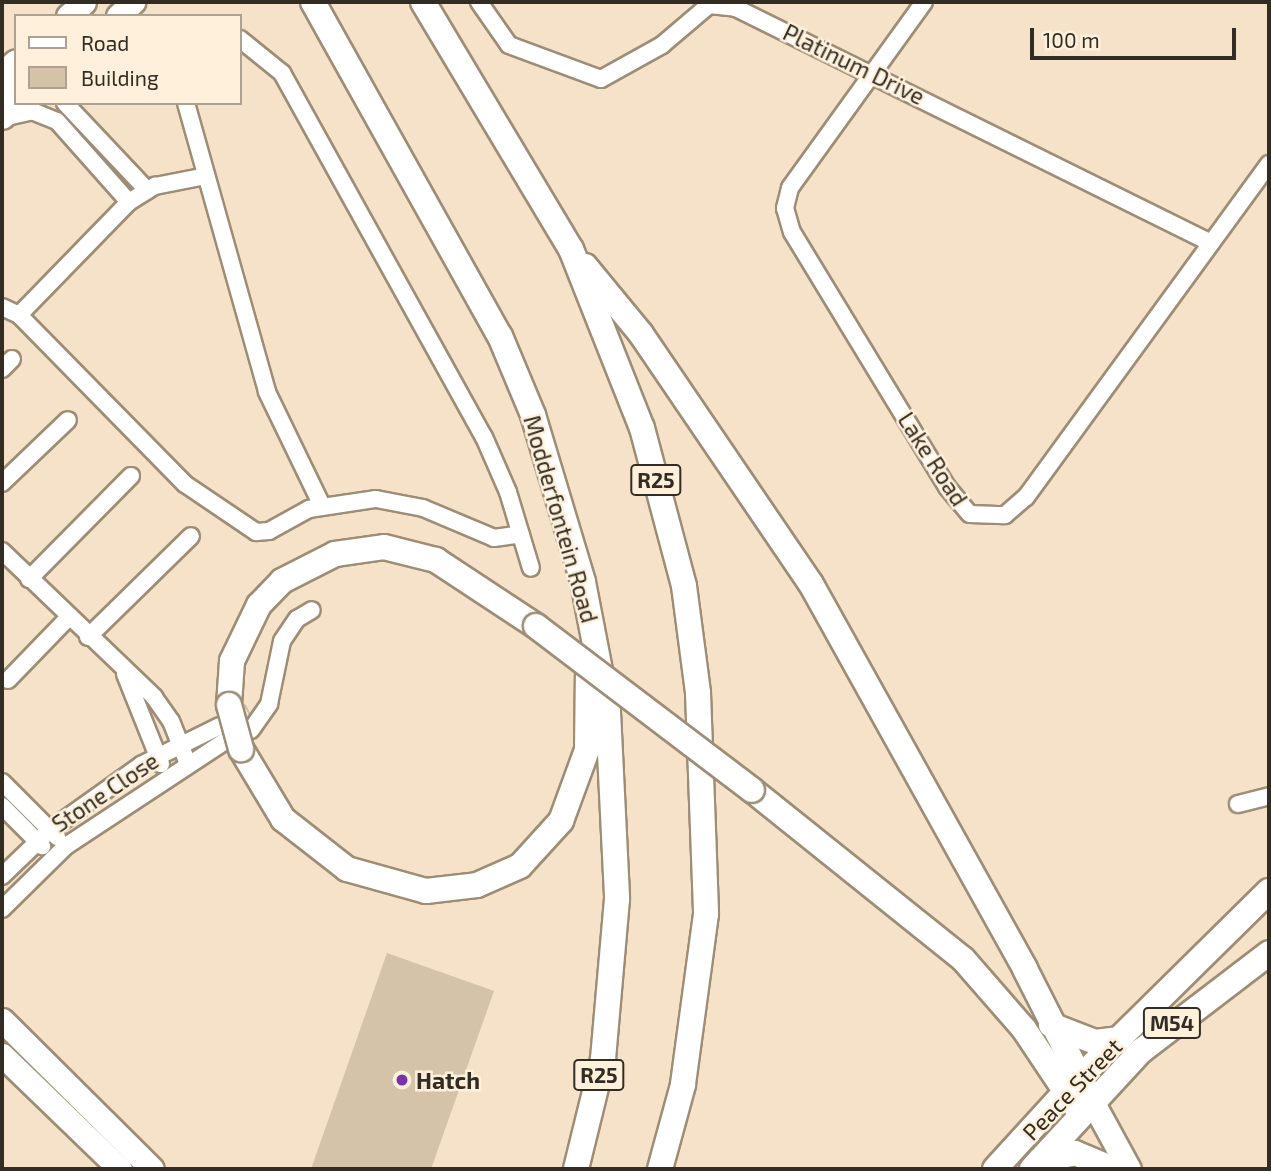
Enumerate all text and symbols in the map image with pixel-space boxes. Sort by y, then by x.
legend [14,14,242,105]
scale bar [1033,14,1240,58]
street label: Platinum Drive [779,18,929,110]
text: 100 m [1043,27,1100,52]
text: Road [81,30,129,55]
text: Building [81,65,159,90]
street label: Lake Road [892,407,974,511]
street label: Modderfontein Road [518,412,604,626]
road number: R25 [630,462,682,498]
street label: Stone Close [47,746,163,838]
road number: M54 [1142,1006,1202,1040]
street label: Peace Street [1017,1032,1127,1146]
road number: R25 [573,1058,625,1092]
place label: Hatch [416,1066,480,1094]
marker: Hatch [394,1072,410,1088]

